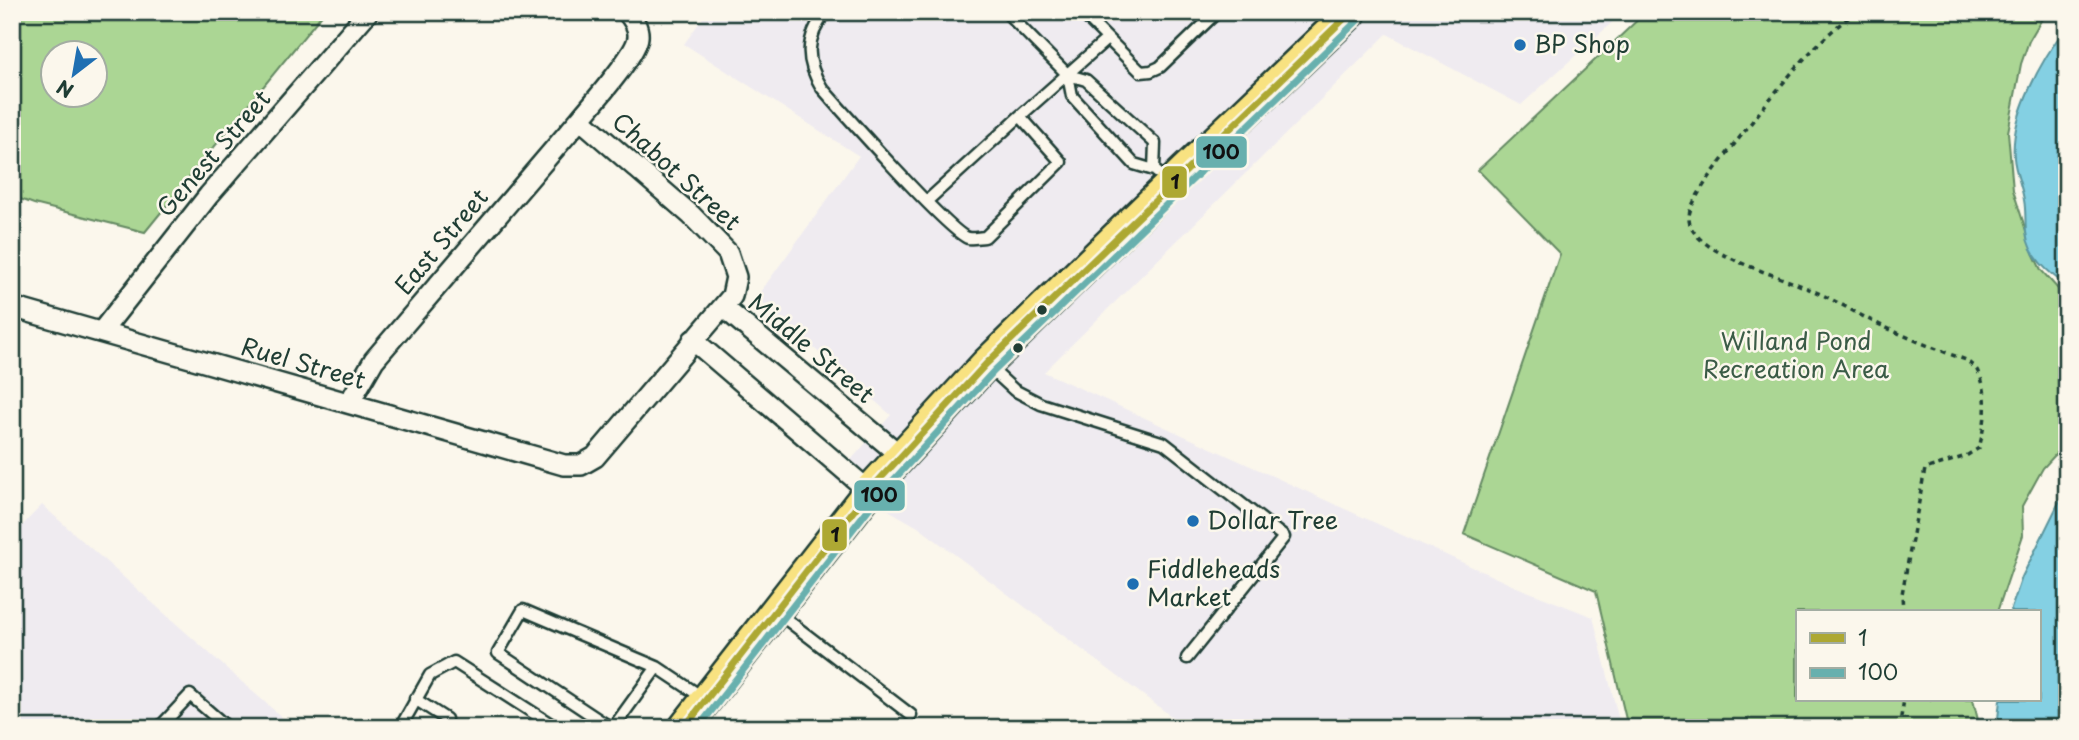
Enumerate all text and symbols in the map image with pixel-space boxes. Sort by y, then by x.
place label: BP Shop [1534,25,1630,61]
marker: BP Shop [1512,37,1528,53]
north arrow [38,38,108,108]
text: N [51,74,78,105]
street label: Genest Street [147,81,278,224]
street label: Chabot Street [605,103,750,238]
line badge: 100 [1195,135,1248,169]
text: 100 [1202,137,1240,165]
line badge: 1 [1161,165,1188,199]
text: 1 [1170,167,1180,195]
street label: East Street [385,180,496,302]
street label: Middle Street [741,284,883,411]
unlabelled marker [1035,303,1049,317]
park label: Willand Pond Recreation Area [1703,322,1889,386]
street label: Ruel Street [237,327,370,397]
unlabelled marker [1011,341,1025,355]
line badge: 100 [853,479,906,512]
text: 100 [860,480,898,508]
place label: Dollar Tree [1207,501,1338,537]
marker: Dollar Tree [1185,513,1201,529]
line badge: 1 [821,518,848,552]
text: 1 [830,520,840,548]
place label: Fiddleheads Market [1147,550,1280,614]
marker: Fiddleheads Market [1125,576,1141,592]
legend [1796,610,2040,702]
text: 1 [1858,621,1867,653]
text: 100 [1858,655,1898,687]

